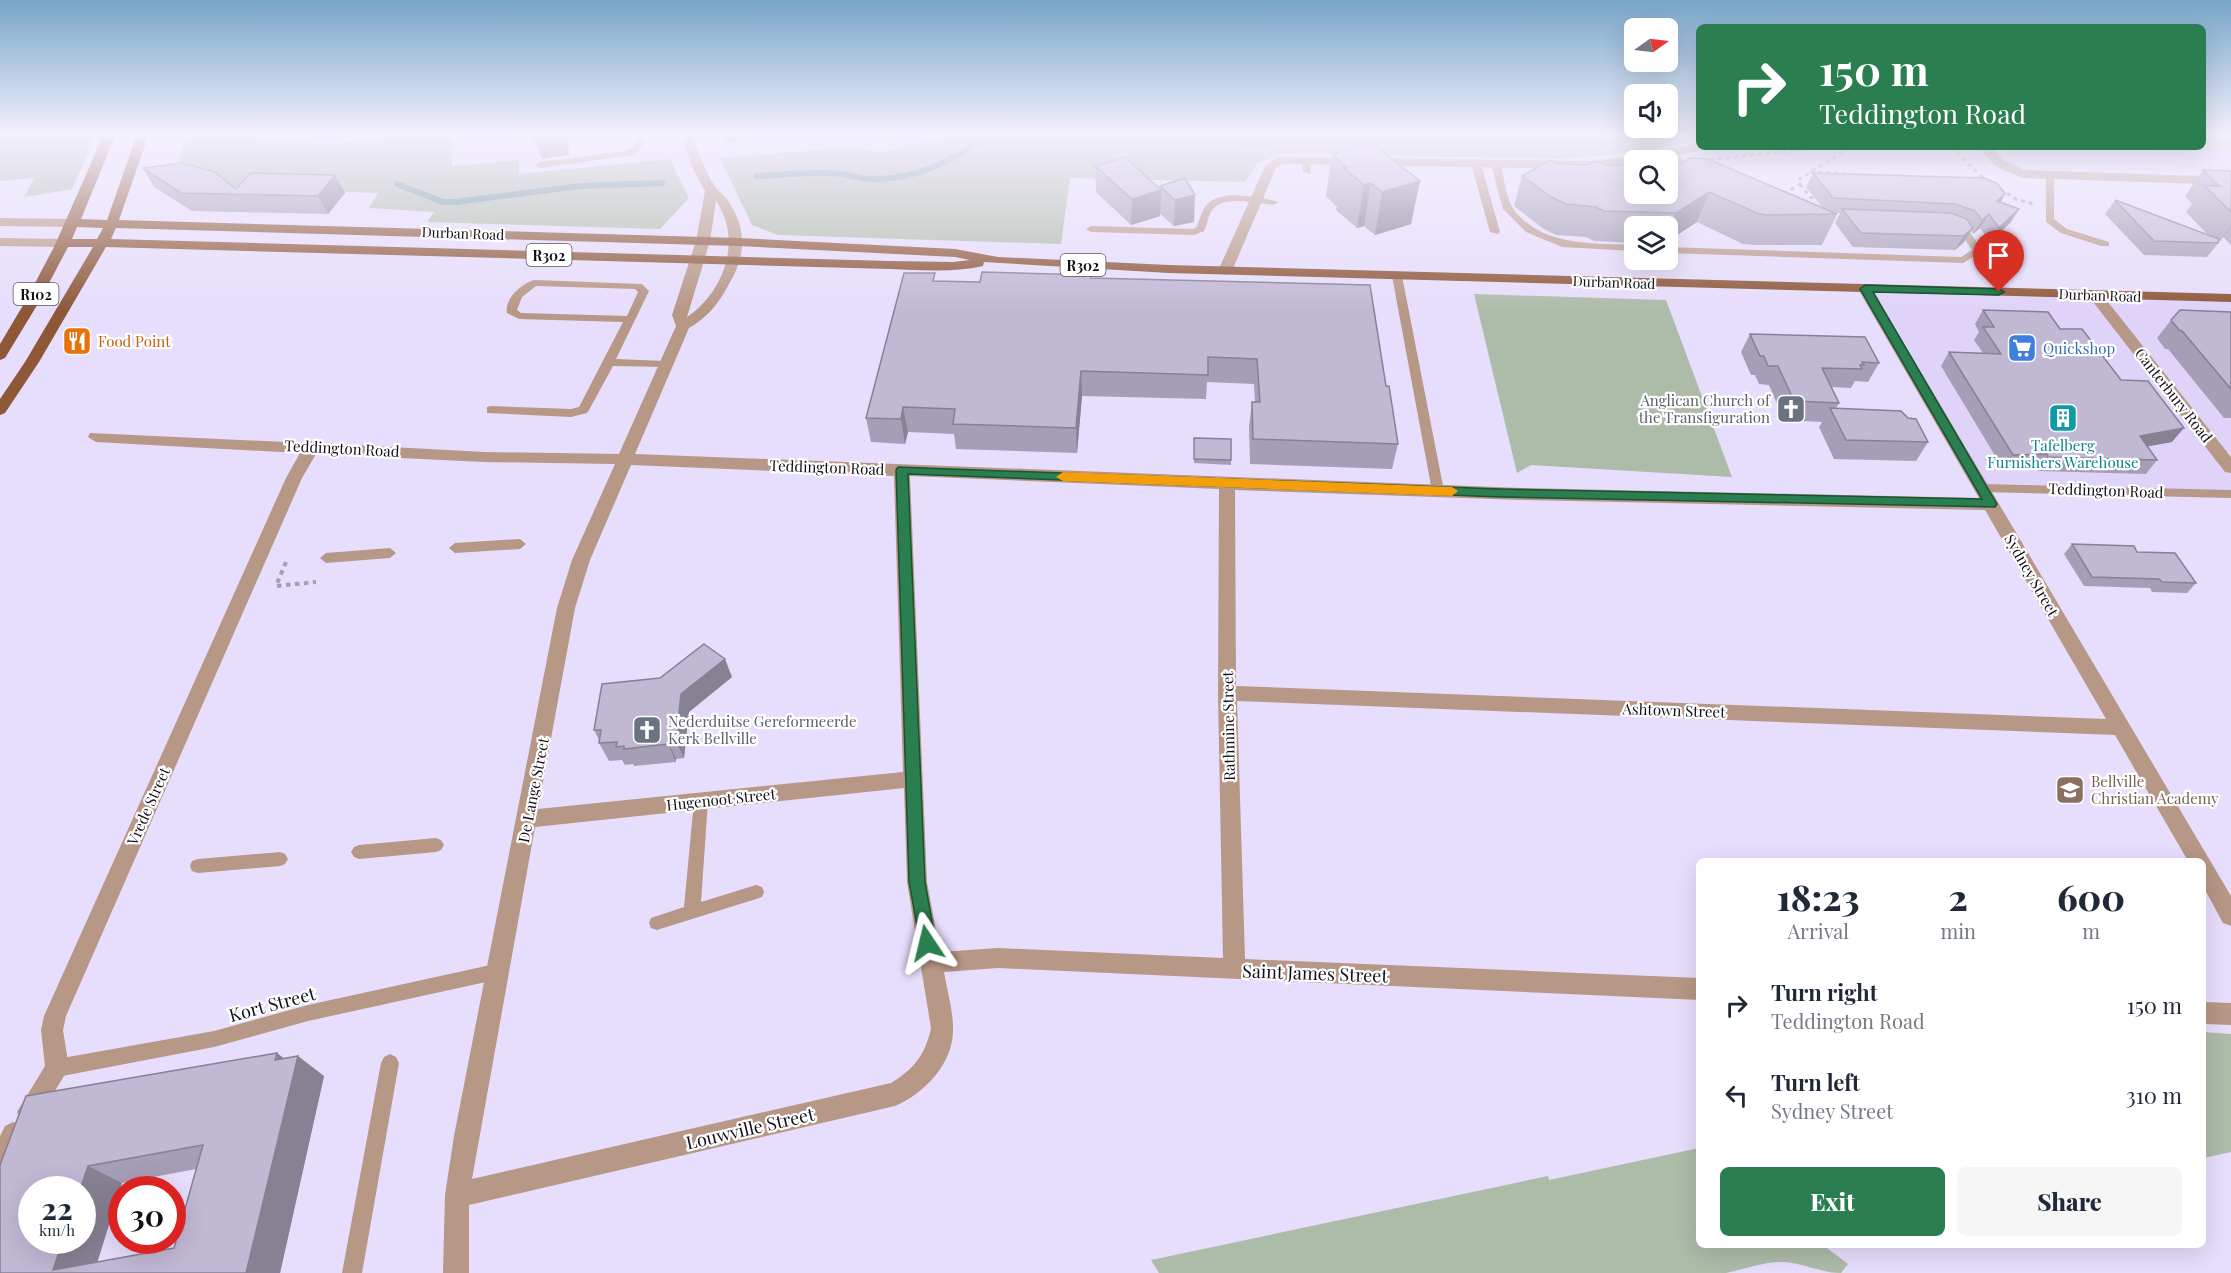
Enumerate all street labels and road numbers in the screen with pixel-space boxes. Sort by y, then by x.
street label: Durban Road [421,222,505,244]
road number: R302 [526,244,572,266]
road number: R302 [1060,254,1106,276]
street label: Durban Road [1572,271,1656,293]
road number: R102 [14,283,58,305]
street label: Durban Road [2058,284,2142,306]
street label: Canterbury Road [2131,344,2217,447]
street label: Teddington Road [284,435,400,461]
street label: Teddington Road [769,455,885,479]
street label: Teddington Road [2048,478,2164,502]
street label: Sydney Street [2000,530,2064,620]
street label: Rathmine Street [1217,670,1239,781]
street label: Ashtown Street [1621,698,1726,722]
street label: De Lange Street [513,735,553,844]
street label: Vrede Street [122,763,174,849]
street label: Hugenoot Street [665,783,777,815]
street label: Saint James Street [1242,958,1389,988]
street label: Kort Street [226,981,318,1027]
street label: Louwville Street [684,1101,817,1154]

